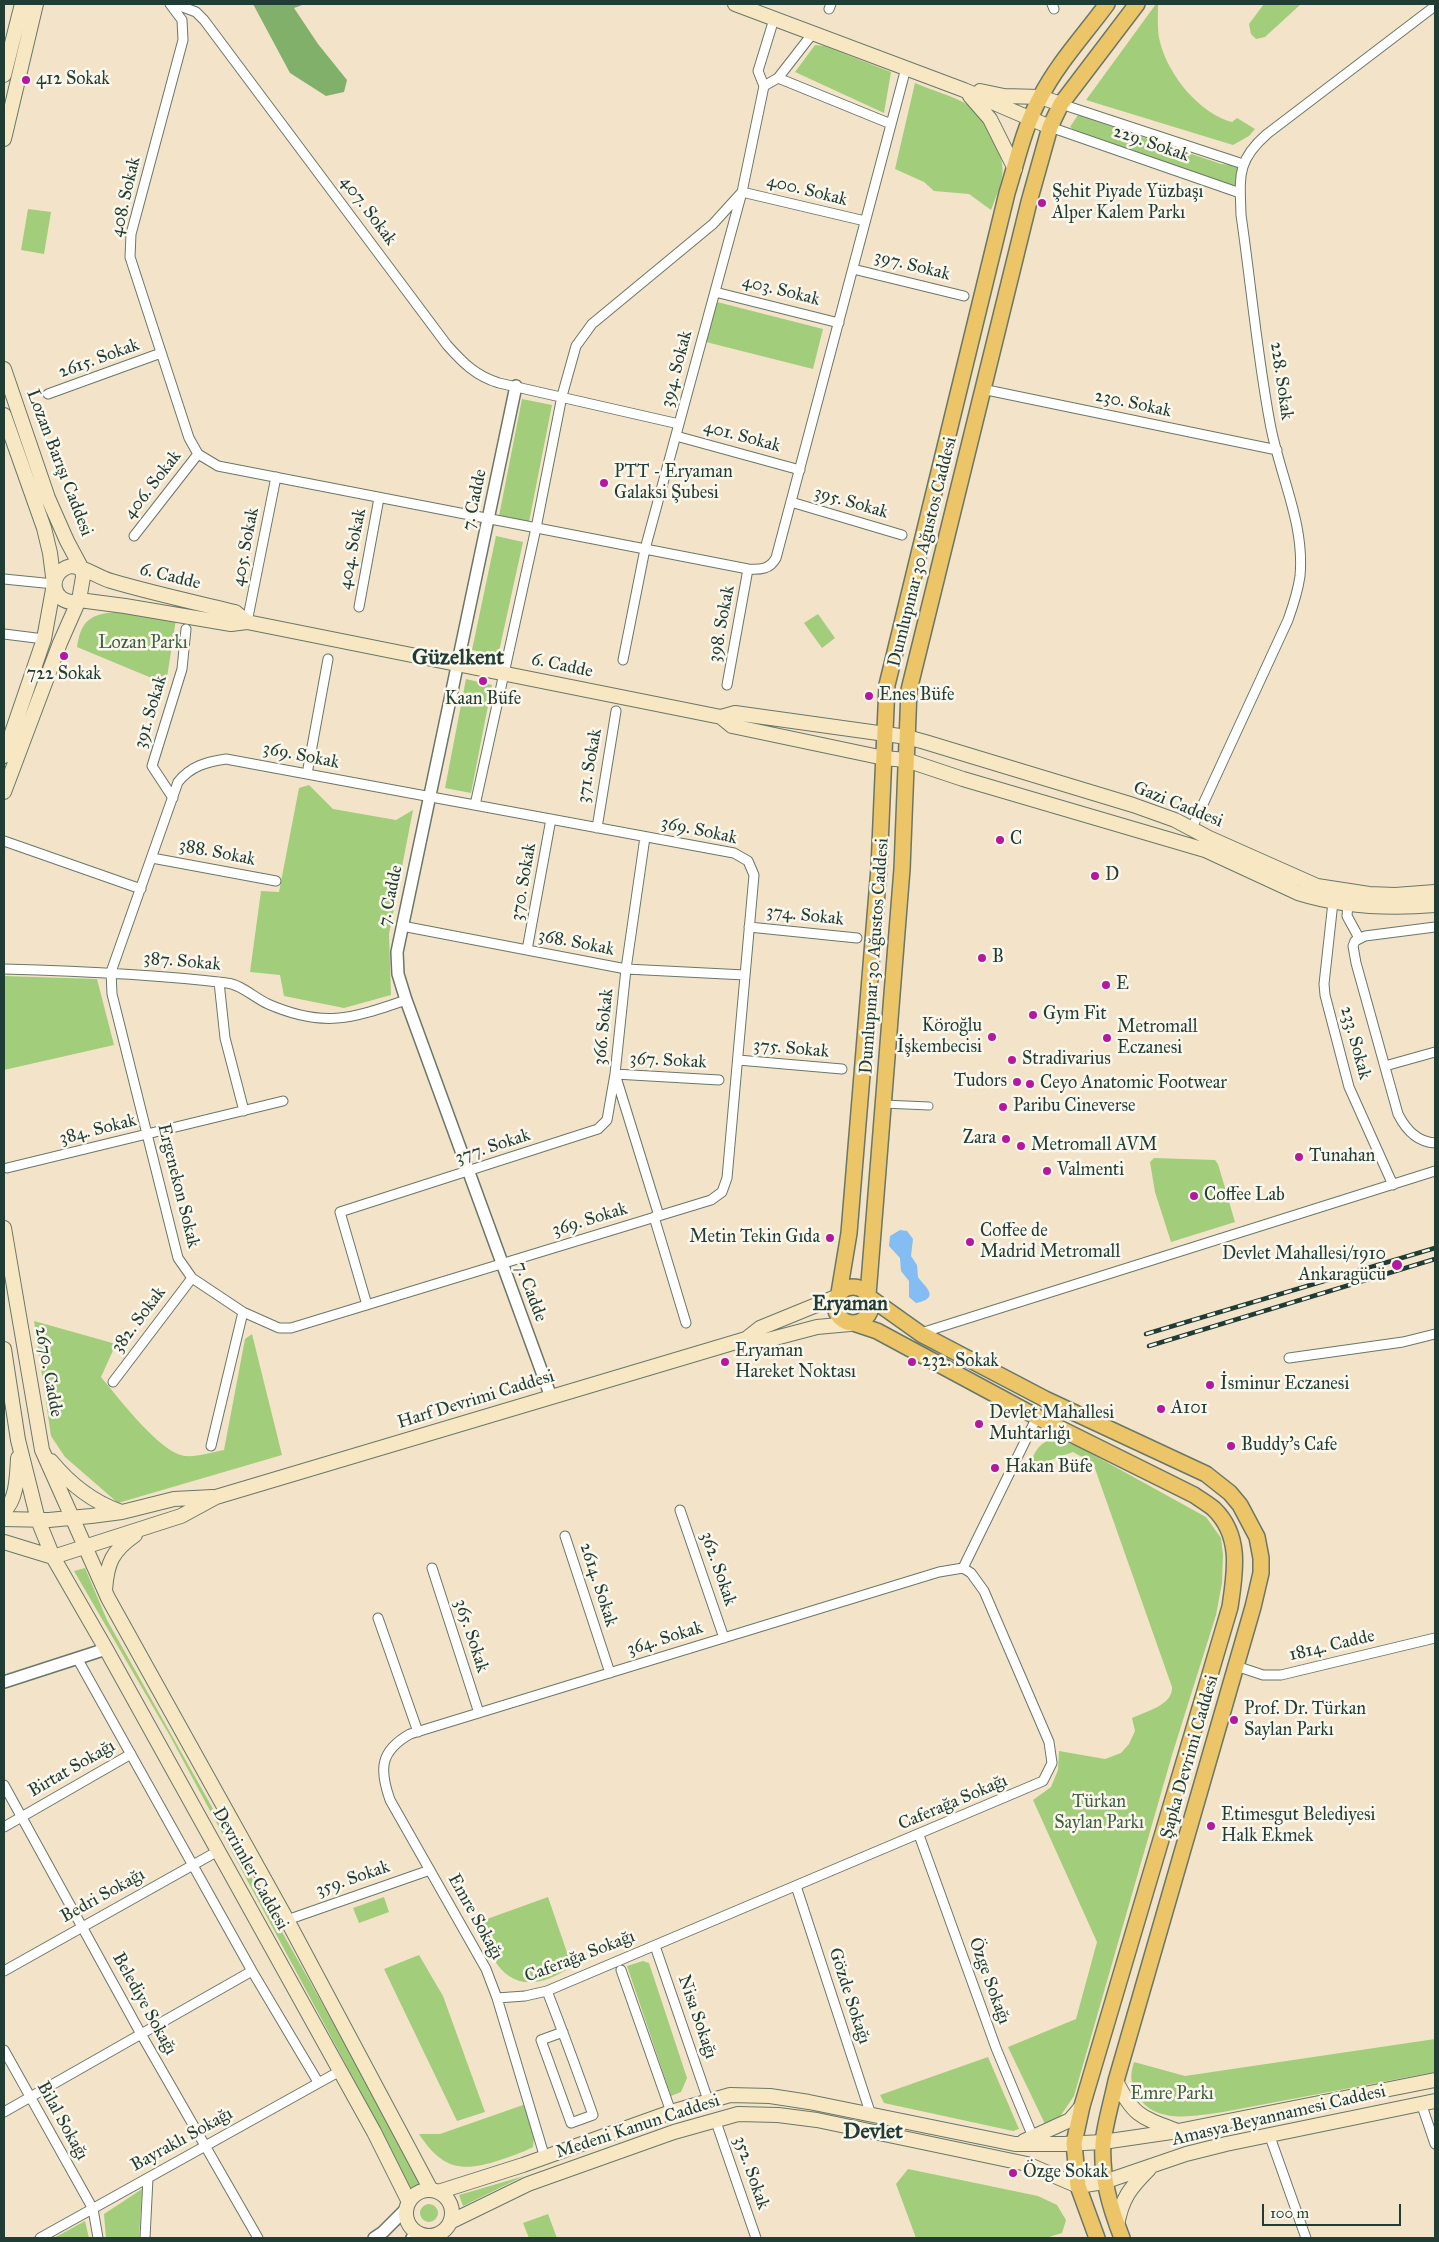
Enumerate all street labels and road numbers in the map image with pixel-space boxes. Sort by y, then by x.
street label: 229. Sokak [1110,121,1192,167]
street label: 408. Sokak [106,155,146,239]
street label: 400. Sokak [764,171,850,211]
street label: 407. Sokak [335,172,401,250]
street label: 397. Sokak [872,246,952,286]
street label: 403. Sokak [740,271,822,311]
street label: 394. Sokak [656,328,698,410]
street label: 2615. Sokak [56,334,142,384]
street label: 228. Sokak [1265,341,1297,421]
street label: 230. Sokak [1093,385,1173,423]
street label: Lozan Barışı Caddesi [21,387,97,539]
street label: 401. Sokak [701,416,783,458]
street label: Dumlupınar 30 Ağustos Caddesi [884,435,962,669]
street label: 406. Sokak [120,446,186,524]
street label: 7. Cadde [458,467,492,533]
street label: 395. Sokak [811,482,891,524]
street label: 405. Sokak [228,506,264,588]
street label: 404. Sokak [335,507,371,591]
street label: 6. Cadde [137,559,203,595]
street label: 398. Sokak [704,584,740,664]
street label: 6. Cadde [529,649,595,683]
street label: 391. Sokak [130,673,172,751]
street label: 371. Sokak [573,727,607,805]
street label: 369. Sokak [261,738,341,774]
street label: Gazi Caddesi [1130,777,1226,833]
street label: 369. Sokak [659,812,739,850]
street label: 388. Sokak [177,835,257,871]
street label: Dumlupınar 30 Ağustos Caddesi [856,837,894,1075]
street label: 370. Sokak [507,841,541,923]
street label: 7. Cadde [374,863,408,929]
street label: 374. Sokak [765,901,845,931]
street label: 368. Sokak [536,925,616,961]
street label: 387. Sokak [142,948,222,976]
street label: 366. Sokak [589,988,619,1066]
street label: 233. Sokak [1335,1004,1375,1082]
street label: 375. Sokak [752,1035,830,1063]
street label: 367. Sokak [629,1048,707,1074]
street label: 384. Sokak [57,1110,139,1150]
street label: Ergenekon Sokak [152,1122,204,1250]
street label: 377. Sokak [453,1125,533,1169]
street label: 369. Sokak [550,1198,630,1242]
street label: 7. Cadde [509,1259,551,1325]
street label: 382. Sokak [107,1283,171,1357]
street label: 2670. Cadde [29,1325,67,1419]
street label: Harf Devrimi Caddesi [395,1366,557,1434]
street label: 362. Sokak [695,1529,741,1609]
street label: 2614. Sokak [574,1540,622,1630]
street label: 365. Sokak [449,1597,493,1675]
street label: 364. Sokak [624,1617,706,1661]
street label: 1814. Cadde [1287,1626,1377,1666]
street label: Şapka Devrimi Caddesi [1156,1673,1224,1841]
street label: Birtat Sokağı [25,1736,119,1802]
street label: Caferağa Sokağı [895,1770,1011,1836]
street label: Devrimler Caddesi [207,1804,293,1934]
street label: 359. Sokak [313,1856,393,1902]
street label: Bedri Sokağı [57,1864,149,1928]
street label: Emre Sokağı [443,1870,507,1964]
street label: Caferağa Sokağı [522,1926,638,1988]
street label: Özge Sokağı [963,1935,1015,2027]
street label: Gözde Sokağı [823,1945,875,2047]
street label: Belediye Sokağı [107,1949,181,2059]
street label: Nisa Sokağı [673,1972,721,2062]
street label: Bilal Sokağı [32,2078,92,2164]
street label: Amasya Beyannamesi Caddesi [1170,2081,1388,2151]
street label: Medeni Kanun Caddesi [553,2090,723,2164]
street label: Bayraklı Sokağı [127,2103,237,2177]
street label: 352. Sokak [728,2133,774,2213]

